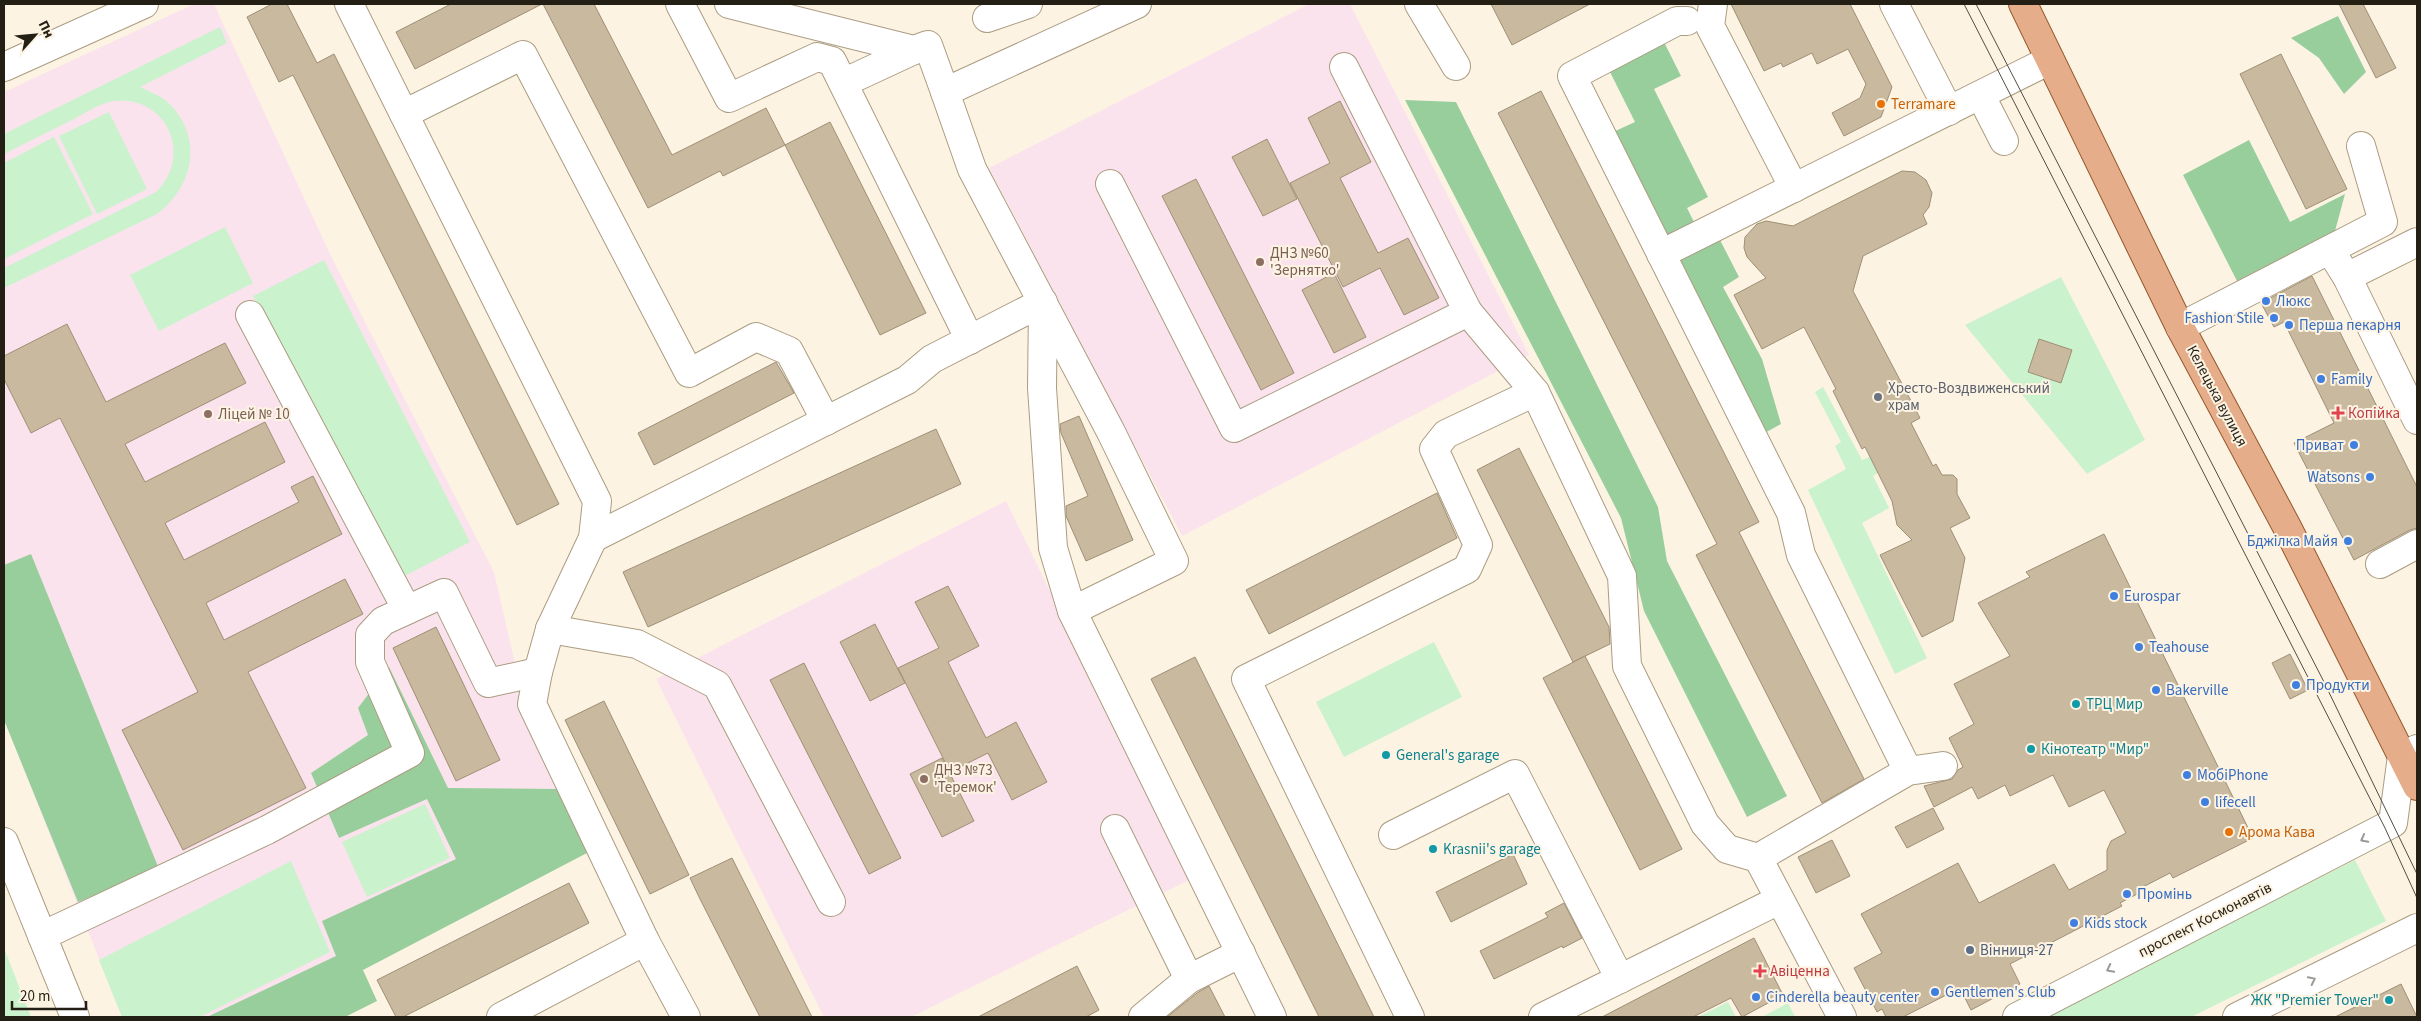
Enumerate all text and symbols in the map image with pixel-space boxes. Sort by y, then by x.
north arrow [10,10,60,60]
text: Пн [33,17,59,42]
place label: Terramare [1891,94,1956,115]
marker: Terramare [1875,98,1887,110]
place label: ДНЗ №60 'Зернятко' [1270,243,1339,281]
marker: ДНЗ №60 'Зернятко' [1254,256,1266,268]
place label: Люкс [2276,291,2311,312]
marker: Люкс [2260,295,2272,307]
place label: Fashion Stile [2184,308,2264,329]
marker: Fashion Stile [2268,312,2280,324]
place label: Перша пекарня [2299,315,2401,336]
marker: Перша пекарня [2283,319,2295,331]
street label: Келецька вулиця [2181,342,2253,450]
place label: Family [2331,369,2372,390]
marker: Family [2315,373,2327,385]
place label: Хресто-Воздвиженський храм [1888,378,2050,416]
marker: Хресто-Воздвиженський храм [1872,391,1884,403]
place label: Копійка [2348,403,2400,424]
place label: Ліцей № 10 [218,404,290,425]
marker: Копійка [2332,407,2344,419]
marker: Ліцей № 10 [202,408,214,420]
place label: Приват [2296,435,2344,456]
marker: Приват [2348,439,2360,451]
place label: Watsons [2307,467,2360,488]
marker: Watsons [2364,471,2376,483]
place label: Бджілка Майя [2247,531,2338,552]
marker: Бджілка Майя [2342,535,2354,547]
place label: Eurospar [2124,586,2181,607]
marker: Eurospar [2108,590,2120,602]
place label: Teahouse [2149,637,2209,658]
marker: Teahouse [2133,641,2145,653]
place label: Продукти [2306,675,2370,696]
marker: Продукти [2290,679,2302,691]
place label: Bakerville [2166,680,2228,701]
marker: Bakerville [2150,684,2162,696]
place label: ТРЦ Мир [2086,694,2143,715]
marker: ТРЦ Мир [2070,698,2082,710]
place label: Кінотеатр "Мир" [2041,739,2149,760]
marker: Кінотеатр "Мир" [2025,743,2037,755]
place label: General's garage [1396,745,1499,766]
marker: General's garage [1380,749,1392,761]
place label: ДНЗ №73 'Теремок' [934,760,997,798]
place label: МобіPhone [2197,765,2268,786]
marker: МобіPhone [2181,769,2193,781]
marker: ДНЗ №73 'Теремок' [918,773,930,785]
place label: lifecell [2215,792,2256,813]
marker: lifecell [2199,796,2211,808]
place label: Арома Кава [2239,822,2315,843]
marker: Арома Кава [2223,826,2235,838]
one-way arrow [2360,833,2369,843]
place label: Krasnii's garage [1443,839,1541,860]
marker: Krasnii's garage [1427,843,1439,855]
street label: проспект Космонавтів [2135,877,2276,963]
place label: Промінь [2137,884,2192,905]
marker: Промінь [2121,888,2133,900]
place label: Kids stock [2084,913,2148,934]
marker: Kids stock [2068,917,2080,929]
place label: Вінниця-27 [1980,940,2054,961]
marker: Вінниця-27 [1964,944,1976,956]
place label: Авіценна [1770,961,1830,982]
one-way arrow [2106,963,2115,973]
marker: Авіценна [1754,965,1766,977]
one-way arrow [2307,976,2316,986]
scale bar [12,978,86,1010]
place label: Gentlemen's Club [1945,982,2056,1003]
text: 20 m [20,986,50,1007]
marker: Gentlemen's Club [1929,986,1941,998]
place label: Cinderella beauty center [1766,987,1920,1008]
place label: ЖК "Premier Tower" [2251,990,2379,1011]
marker: Cinderella beauty center [1750,991,1762,1003]
marker: ЖК "Premier Tower" [2383,994,2395,1006]

